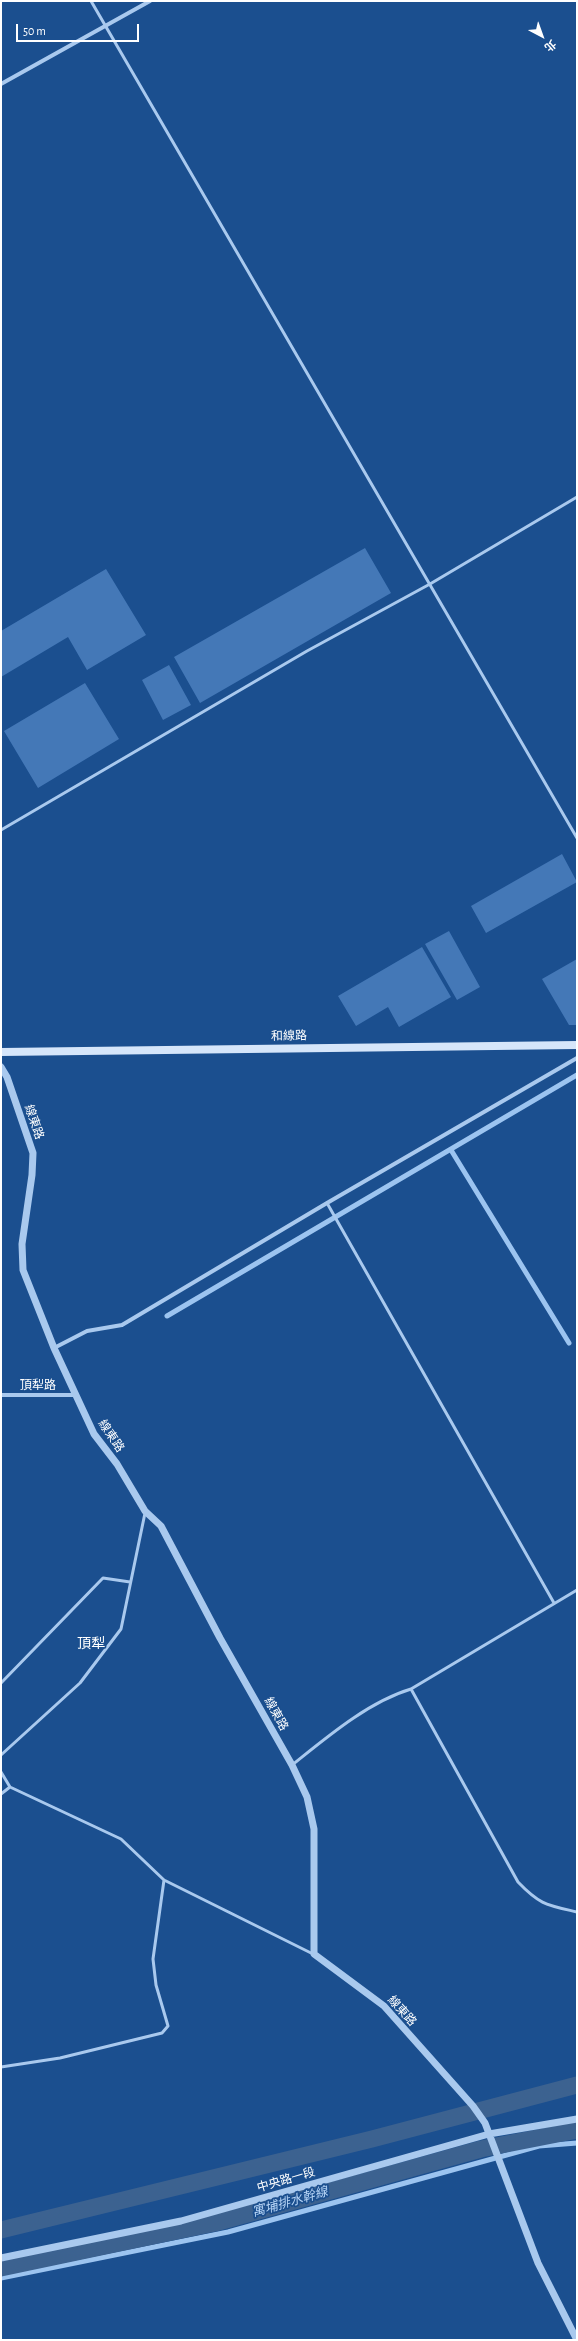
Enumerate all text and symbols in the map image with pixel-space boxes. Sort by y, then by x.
scale bar [18,16,141,42]
north arrow [522,16,562,56]
text: 50 m [23,25,46,37]
text: 北 [542,38,558,53]
street label: 和線路 [271,1028,307,1044]
street label: 線東路 [21,1103,47,1141]
street label: 頂犁路 [20,1378,56,1392]
street label: 線東路 [95,1417,127,1455]
district label: 頂犁 [77,1636,105,1652]
street label: 線東路 [261,1695,291,1733]
street label: 線東路 [385,1993,419,2029]
street label: 中央路一段 [255,2165,317,2195]
water label: 寓埔排水幹線 [250,2184,330,2220]

